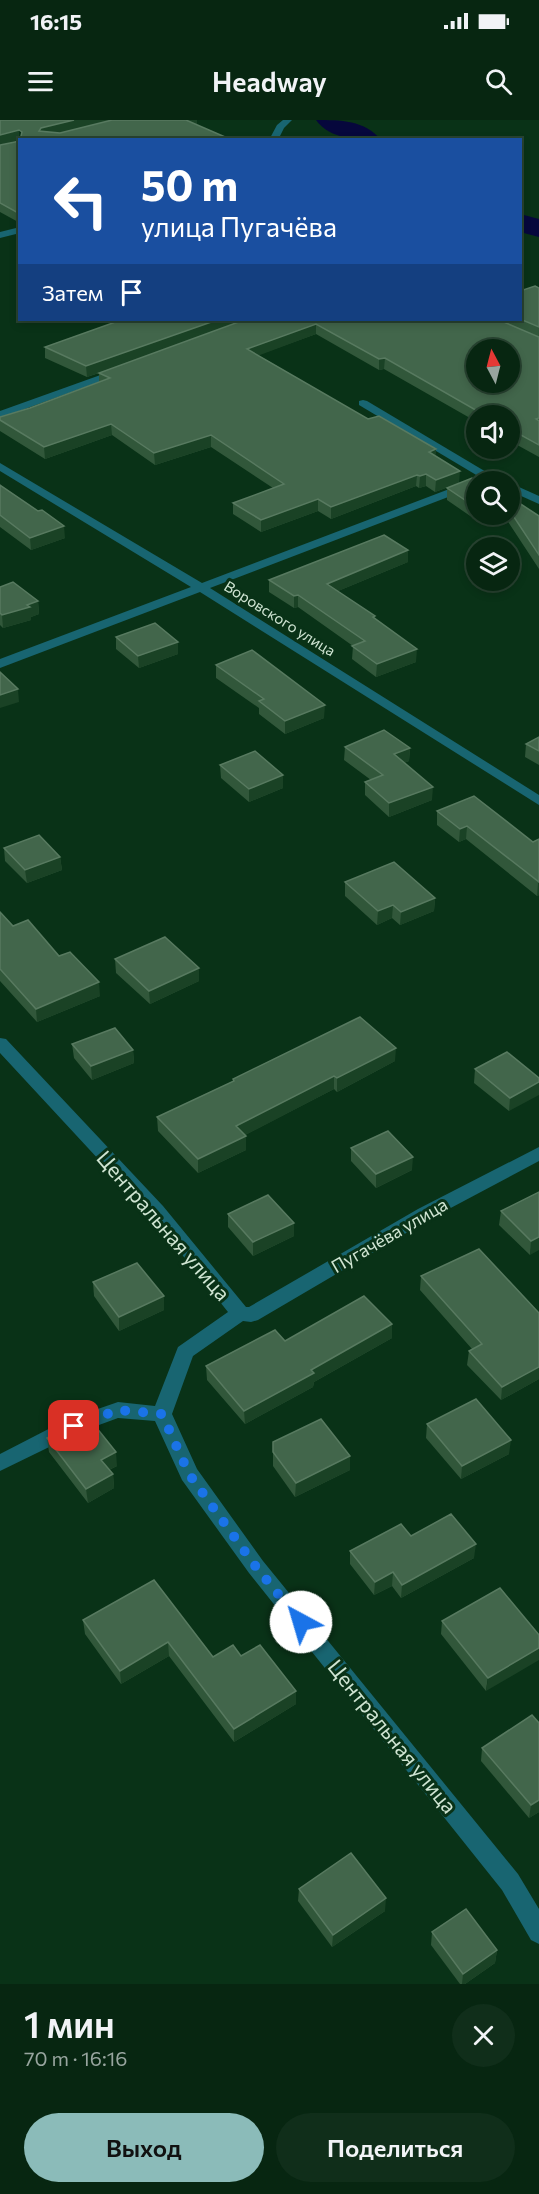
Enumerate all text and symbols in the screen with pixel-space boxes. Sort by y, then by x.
text: 16:15 [30,8,82,35]
icon: menu [24,65,57,98]
text: Headway [212,65,327,98]
icon: search [482,65,515,98]
text: 50 m [141,158,238,210]
icon: left [42,162,120,240]
text: улица Пугачёва [141,210,337,243]
icon: arrive [115,276,148,309]
text: Затем [42,279,103,306]
north arrow [466,339,520,393]
map controls [466,339,520,591]
button: sound [466,405,520,459]
button: search [466,471,520,525]
button: layers [466,537,520,591]
street label: Воровского улица [221,577,339,659]
street label: Центральная улица [92,1145,236,1305]
street label: Пугачёва улица [327,1193,451,1277]
pin [48,1400,99,1451]
icon: arrive [57,1409,90,1442]
position arrow [269,1590,333,1654]
street label: Центральная улица [323,1654,463,1818]
text: 1 мин [24,2001,115,2045]
button: close [452,2004,515,2067]
text: 70 m · 16:16 [24,2046,127,2070]
button: Выход [24,2113,264,2182]
button: Поделиться [276,2113,515,2182]

